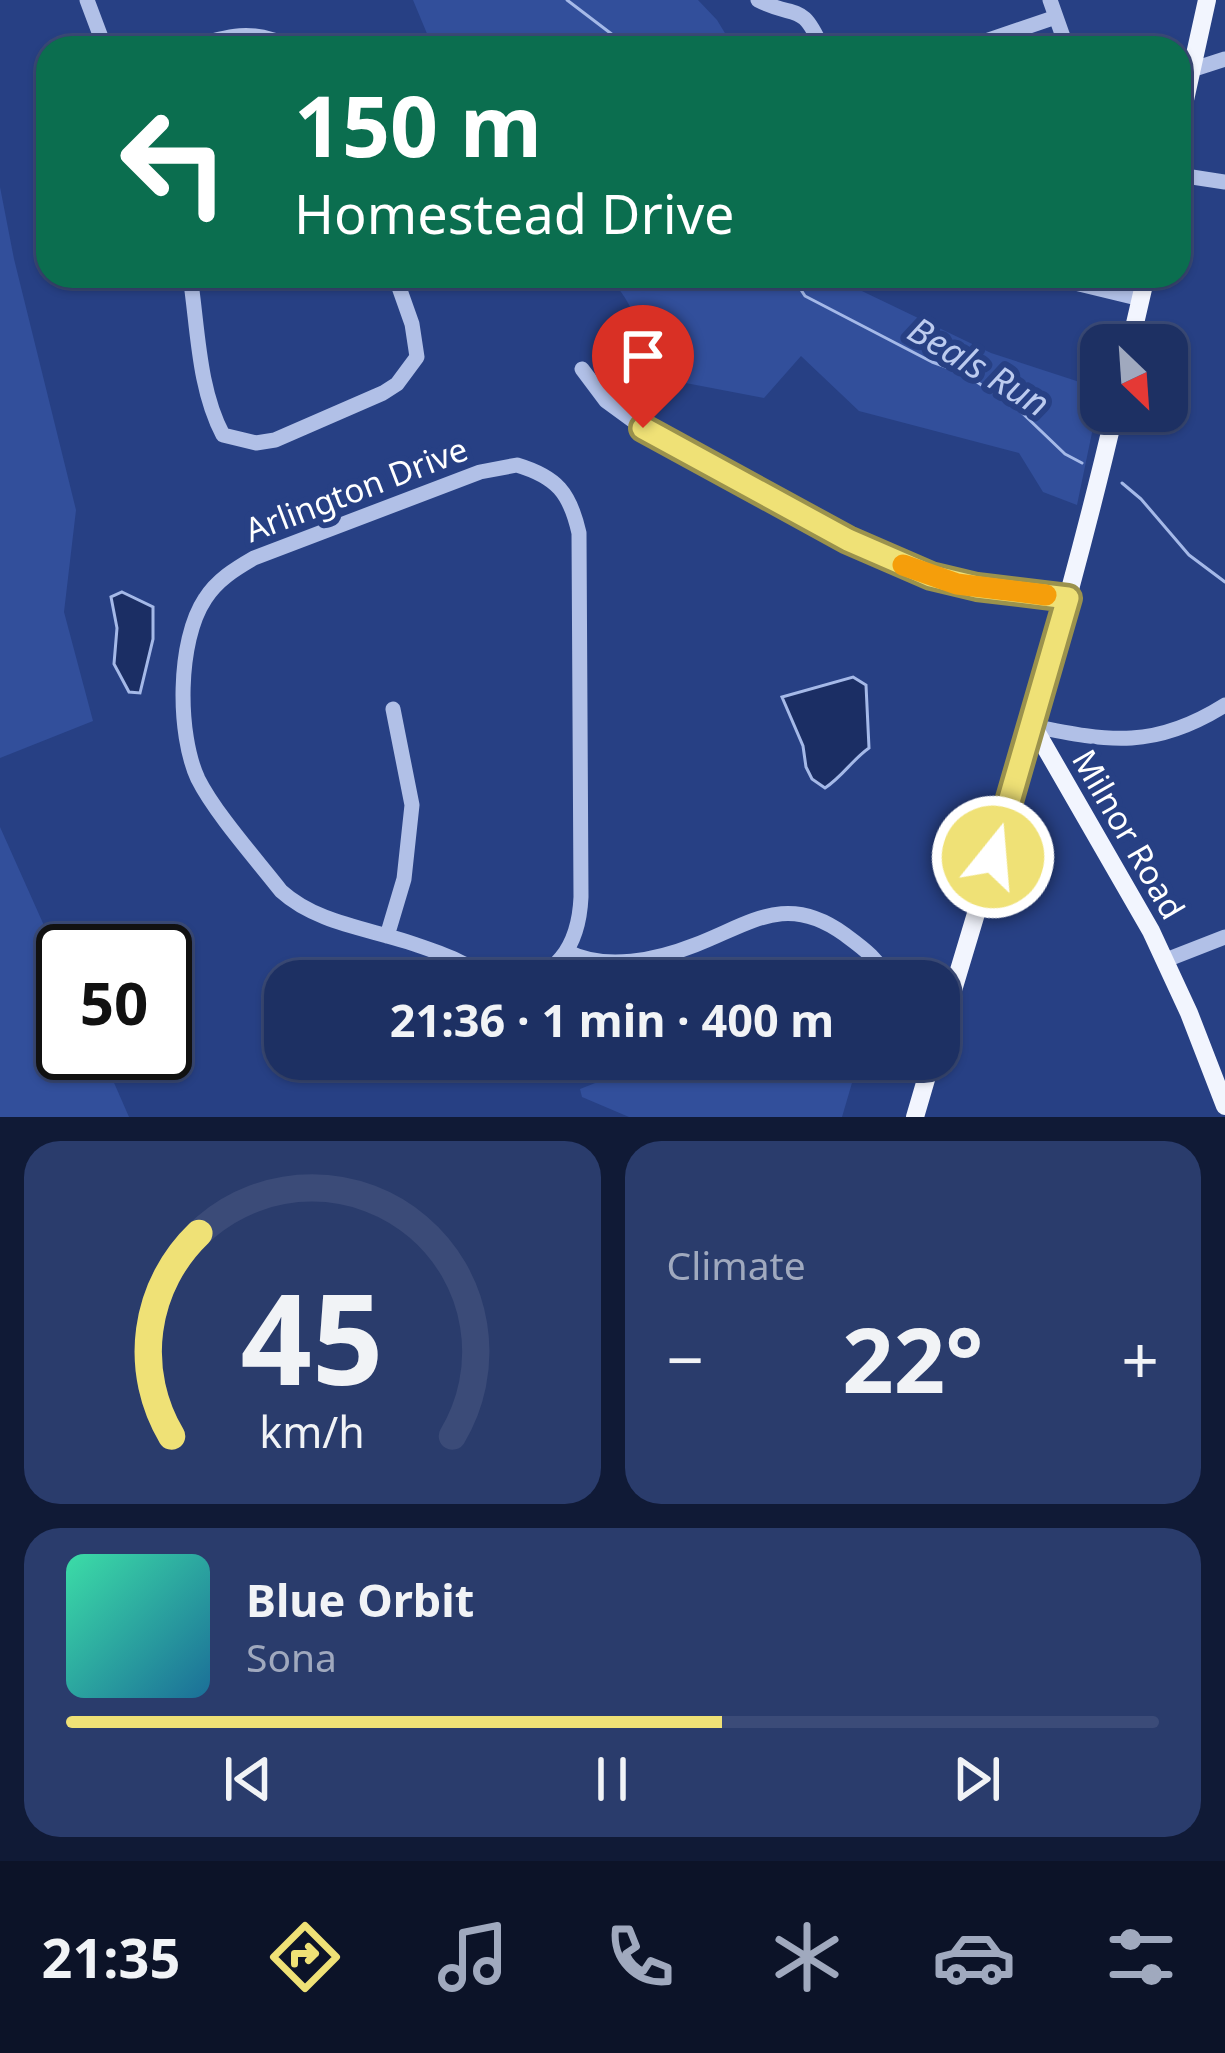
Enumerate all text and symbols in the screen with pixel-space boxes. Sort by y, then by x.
text: 150 m [294,67,542,182]
icon: left [96,84,252,240]
text: Homestead Drive [294,176,735,250]
pin [592,305,694,428]
water label: Beals Run [899,305,1059,427]
icon: arrive [610,323,676,389]
north arrow [1080,324,1188,432]
map controls [1080,324,1188,432]
street label: Arlington Drive [238,426,474,552]
street label: Milnor Road [1062,741,1196,927]
position arrow [930,794,1056,920]
speed limit sign: 50 [36,924,192,1080]
text: 21:36 · 1 min · 400 m [390,989,834,1050]
text: Climate [667,1238,806,1291]
text: 45 [241,1252,384,1422]
text: 22° [842,1297,983,1419]
text: − [667,1313,704,1403]
text: + [1121,1313,1159,1403]
text: km/h [260,1401,365,1460]
text: Blue Orbit [246,1569,474,1630]
text: Sona [246,1630,337,1683]
icon: previous [215,1746,281,1812]
icon: pause [579,1746,645,1812]
icon: next [944,1746,1010,1812]
icon: directions [263,1915,347,1999]
icon: music [431,1915,515,1999]
icon: phone [598,1915,682,1999]
icon: climate [765,1915,849,1999]
icon: car [932,1915,1016,1999]
icon: filters [1099,1915,1183,1999]
text: 21:35 [42,1920,180,1994]

